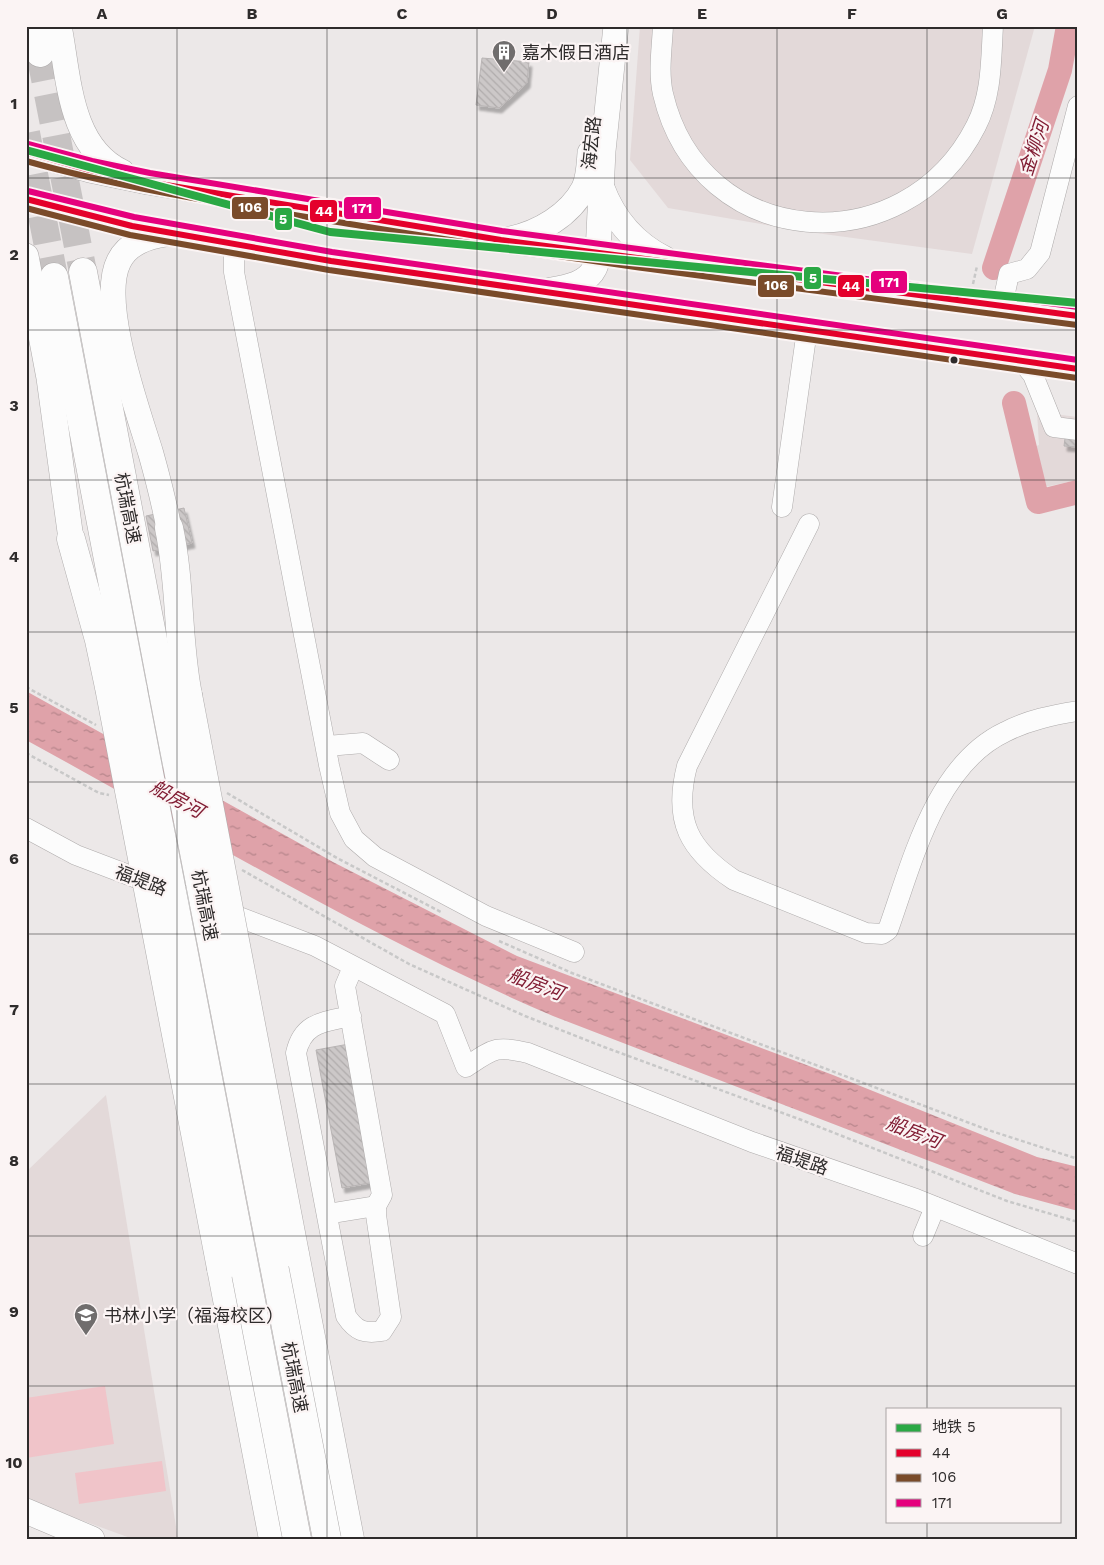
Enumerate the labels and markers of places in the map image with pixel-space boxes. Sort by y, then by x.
building icon: 嘉木假日酒店 [491,39,517,73]
place label: 嘉木假日酒店 [522,42,630,63]
unlabelled marker [949,355,959,365]
school or university icon: 书林小学（福海校区） [73,1302,99,1336]
place label: 书林小学（福海校区） [104,1305,284,1326]

